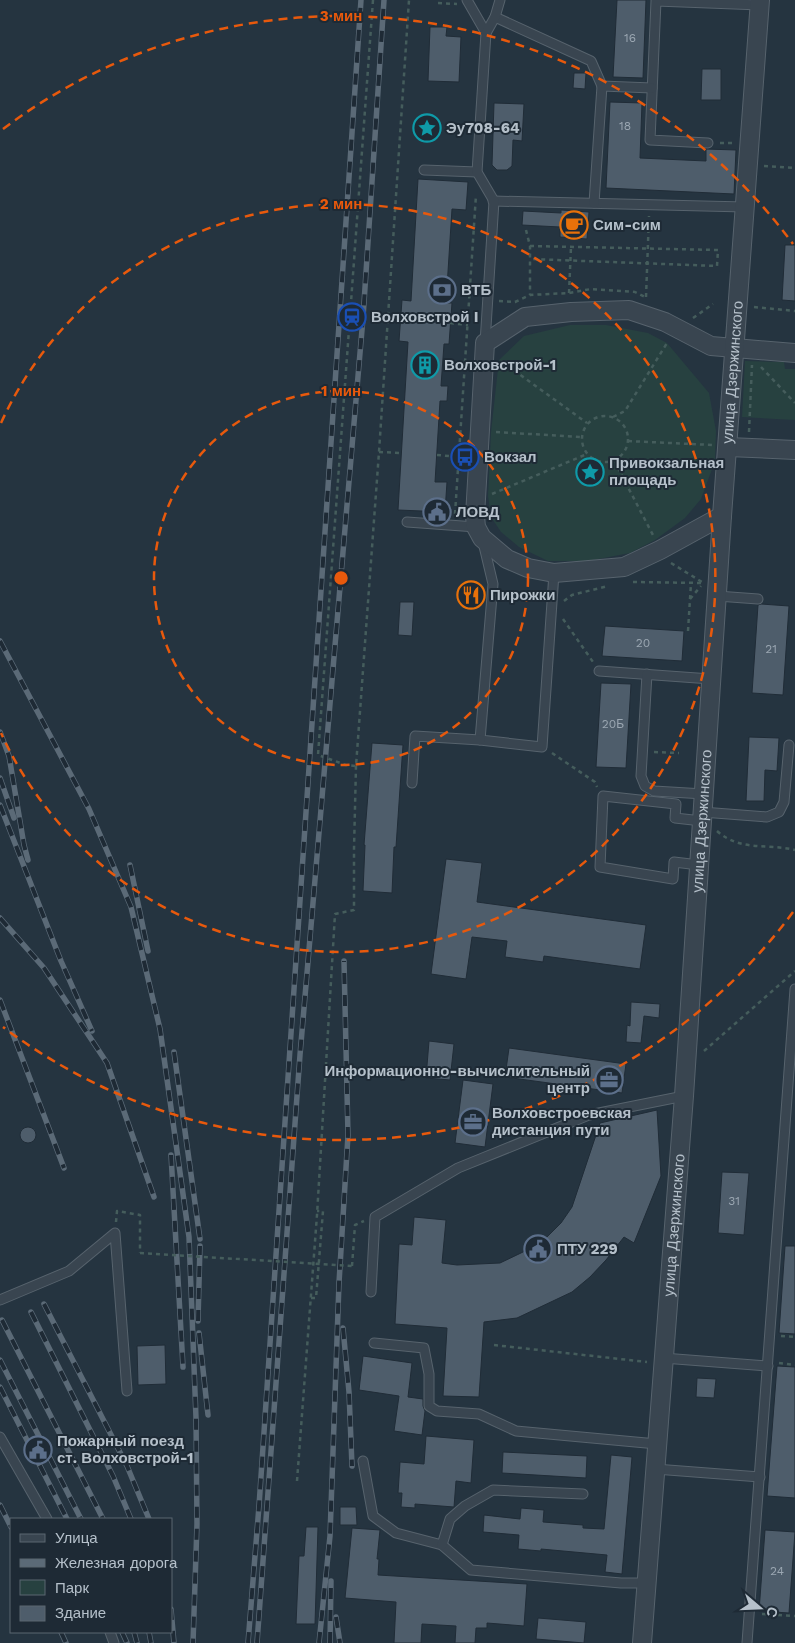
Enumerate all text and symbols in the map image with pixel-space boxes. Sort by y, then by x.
text: 3 мин [320,7,362,25]
house number: 16 [624,31,636,45]
place icon: Эу708-64 [412,113,442,143]
place label: Эу708-64 [446,119,520,137]
house number: 18 [619,119,631,133]
text: 2 мин [320,195,362,213]
cafe icon: Сим-сим [559,210,589,240]
place label: Сим-сим [593,216,661,234]
bank icon: ВТБ [427,275,457,305]
place label: ВТБ [461,281,491,299]
street label: улица Дзержинского [718,300,747,444]
station icon: Волховстрой I [337,302,367,332]
place label: Волховстрой I [371,308,478,326]
building icon: Волховстрой-1 [410,350,440,380]
place label: Волховстрой-1 [444,356,556,374]
text: 1 мин [321,382,361,400]
bus stop icon: Вокзал [450,442,480,472]
place label: Вокзал [484,448,537,466]
place label: Привокзальная площадь [609,454,724,489]
place icon: Привокзальная площадь [575,457,605,487]
public building icon: ЛОВД [422,497,452,527]
place label: ЛОВД [456,503,500,521]
centre of rings [332,569,350,587]
restaurant icon: Пирожки [456,580,486,610]
place label: Пирожки [490,586,556,604]
house number: 20 [636,636,650,650]
house number: 21 [765,642,777,656]
house number: 20Б [602,717,624,731]
street label: улица Дзержинского [688,749,716,893]
place label: Информационно-вычислительный центр [324,1062,590,1097]
office icon: Информационно-вычислительный центр [594,1065,624,1095]
place label: Волховстроевская дистанция пути [492,1104,631,1139]
office icon: Волховстроевская дистанция пути [458,1107,488,1137]
street label: улица Дзержинского [660,1153,689,1297]
house number: 31 [728,1194,740,1208]
public building icon: ПТУ 229 [523,1234,553,1264]
place label: ПТУ 229 [557,1240,618,1258]
place label: Пожарный поезд ст. Волховстрой-1 [57,1432,193,1467]
public building icon: Пожарный поезд ст. Волховстрой-1 [23,1435,53,1465]
legend [10,1518,172,1633]
text: Улица [55,1529,98,1547]
text: Железная дорога [55,1554,178,1572]
house number: 24 [770,1564,784,1578]
text: Парк [55,1579,89,1597]
north arrow [735,1583,785,1633]
text: Здание [55,1604,106,1622]
text: С [763,1605,782,1620]

